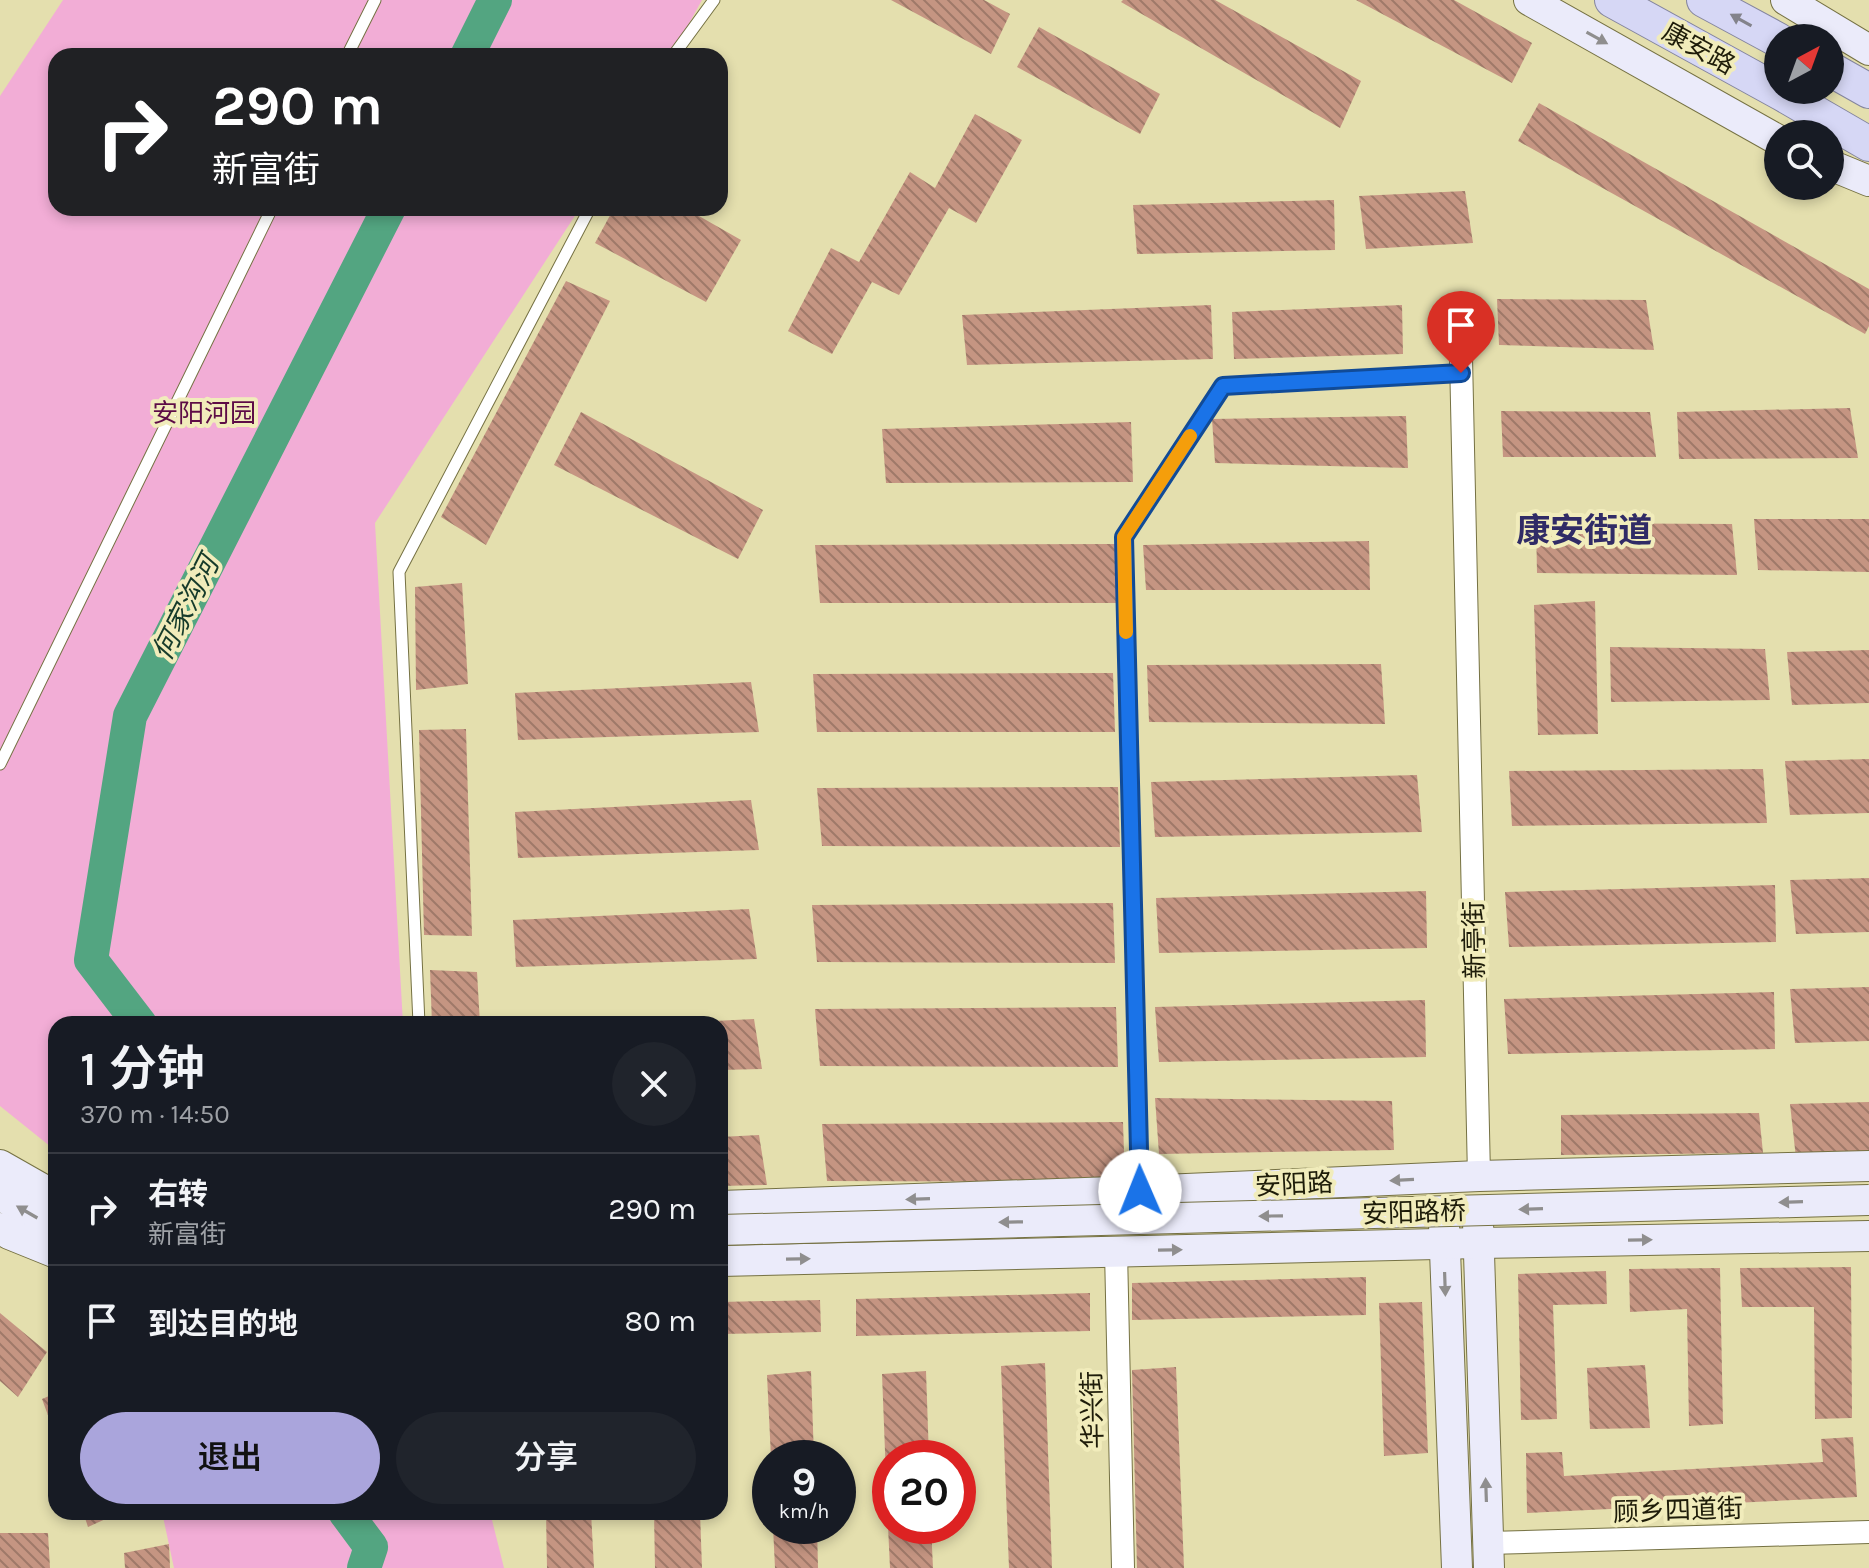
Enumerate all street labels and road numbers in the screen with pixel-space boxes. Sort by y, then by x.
street label: 康安路 [1657,16,1740,81]
street label: 新亭街 [1458,901,1491,979]
street label: 安阳路 [1254,1167,1334,1202]
street label: 安阳路桥 [1362,1195,1467,1230]
street label: 华兴街 [1076,1371,1109,1449]
street label: 顾乡四道街 [1613,1493,1744,1528]

